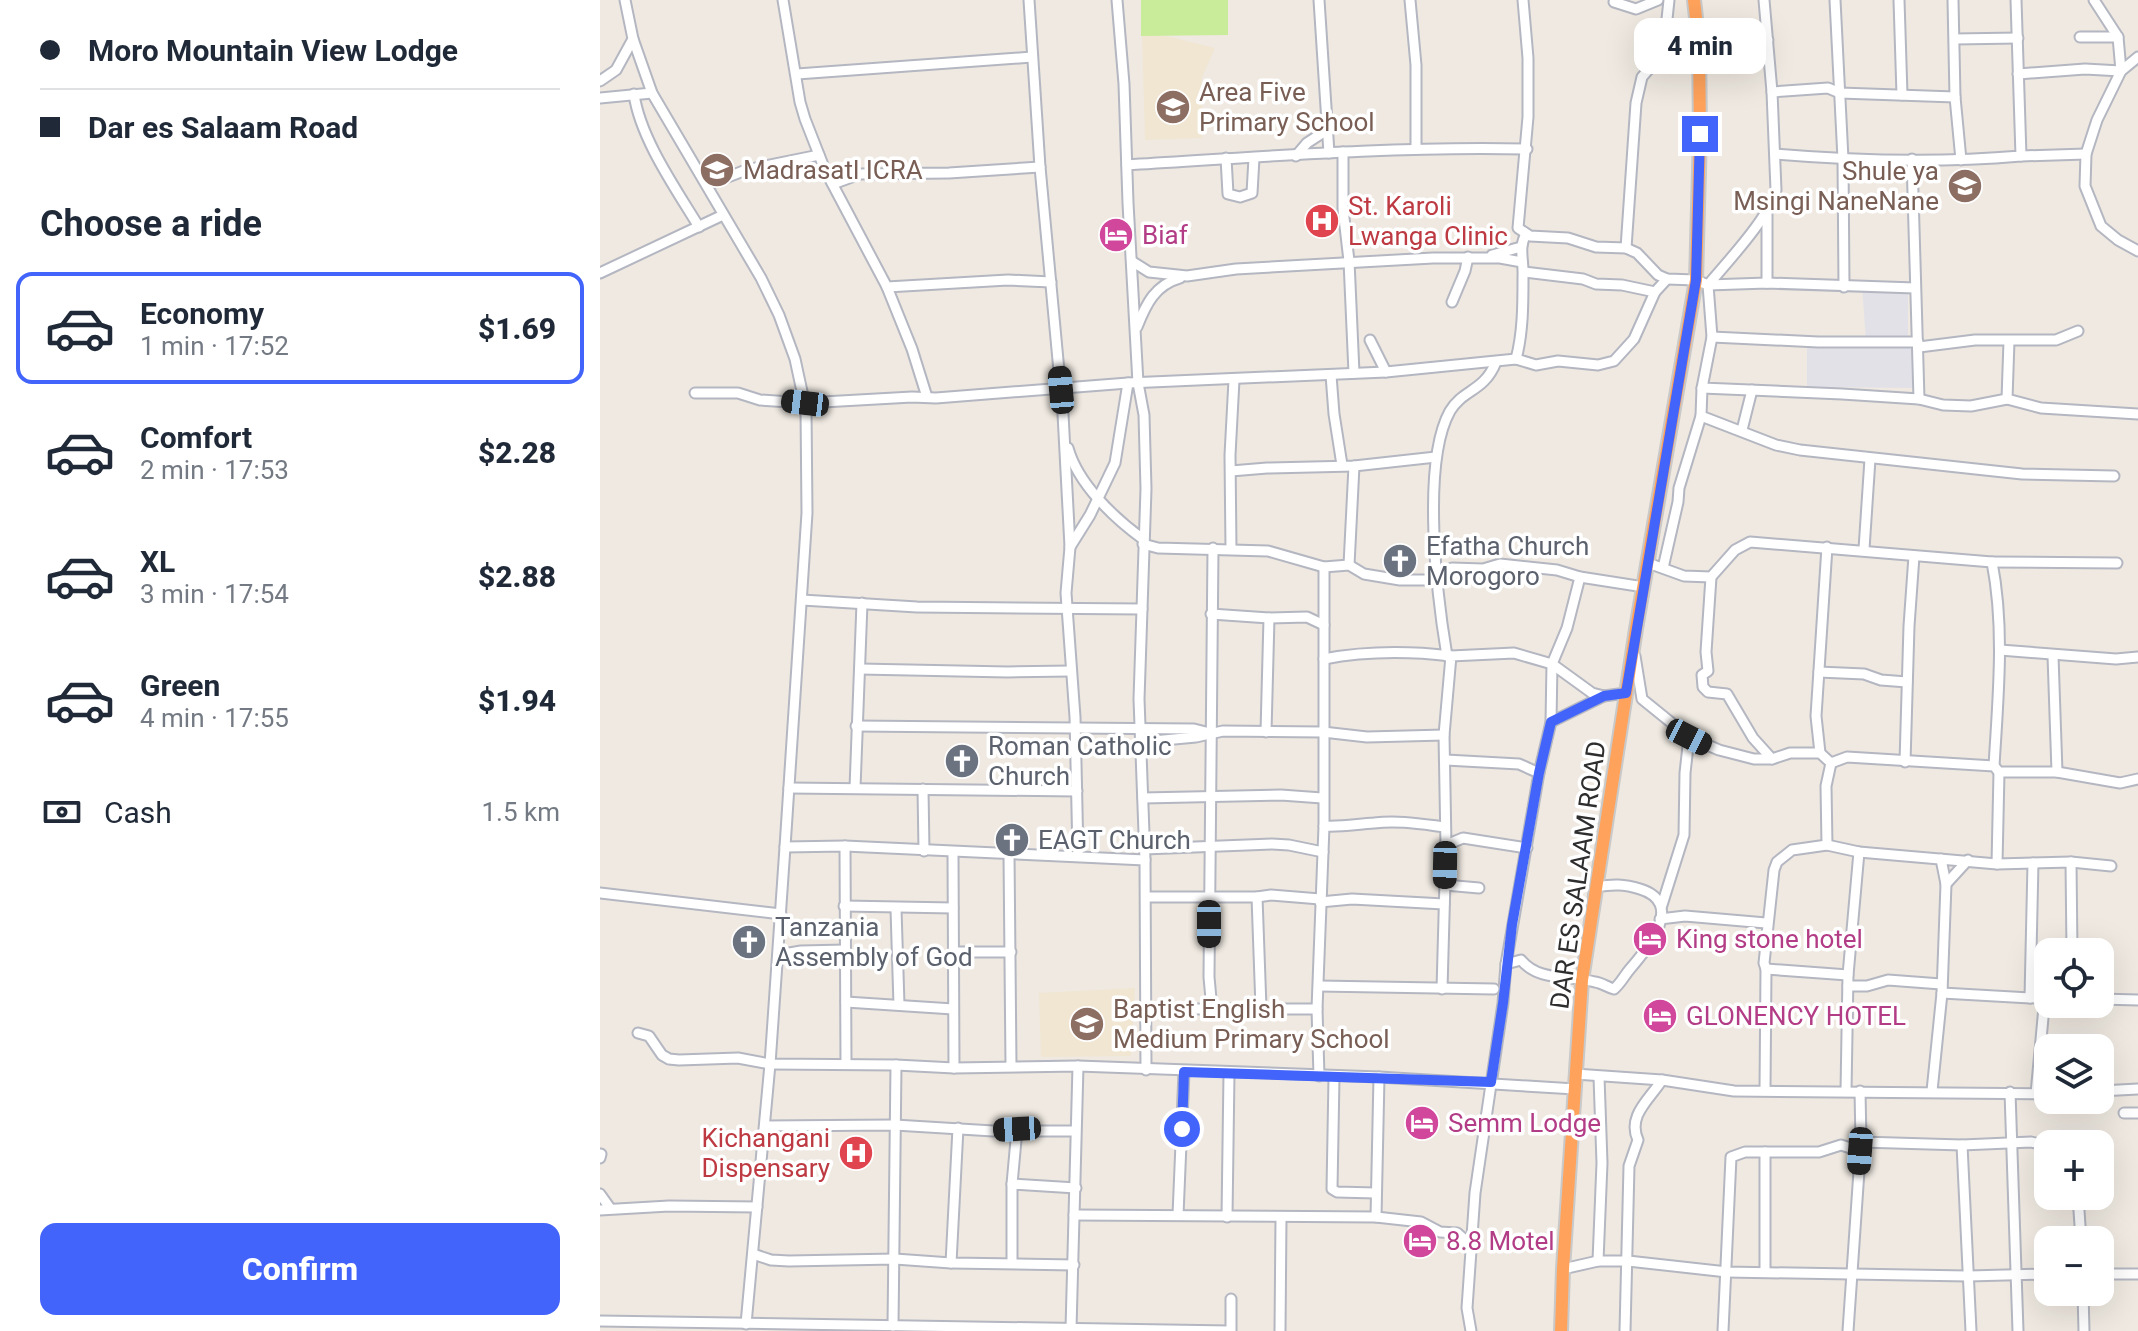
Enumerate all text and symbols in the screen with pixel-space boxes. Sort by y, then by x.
callout: 4 min [1634,18,1766,74]
text: 4 min [1667,31,1733,61]
text: Moro Mountain View Lodge [88,33,458,68]
place label: Area Five Primary School [1199,77,1375,137]
school or university icon: Area Five Primary School [1154,88,1192,126]
text: Dar es Salaam Road [88,110,358,145]
route end [1682,116,1718,152]
school or university icon: Madrasatl ICRA [698,151,736,189]
place label: Madrasatl ICRA [743,155,923,185]
place label: Shule ya Msingi NaneNane [1733,156,1939,216]
school or university icon: Shule ya Msingi NaneNane [1946,167,1984,205]
place label: St. Karoli Lwanga Clinic [1348,191,1508,251]
hospital icon: St. Karoli Lwanga Clinic [1303,202,1341,240]
text: Choose a ride [40,203,262,245]
hotel icon: Biaf [1097,216,1135,254]
place label: Biaf [1142,220,1189,250]
icon: car [44,292,116,364]
text: Economy [140,296,264,331]
text: $1.69 [478,311,556,346]
text: 1 min · 17:52 [140,331,289,361]
car [1047,365,1075,415]
car [780,388,830,418]
icon: car [44,416,116,488]
text: Comfort [140,420,252,455]
text: $2.28 [478,435,556,470]
text: 2 min · 17:53 [140,455,289,485]
place label: Efatha Church Morogoro [1426,531,1589,591]
icon: car [44,540,116,612]
church icon: Efatha Church Morogoro [1381,542,1419,580]
text: XL [140,544,175,579]
text: $2.88 [478,559,556,594]
text: 3 min · 17:54 [140,579,289,609]
icon: car [44,664,116,736]
text: Green [140,668,220,703]
text: $1.94 [478,683,556,718]
text: 4 min · 17:55 [140,703,289,733]
car [1662,715,1716,759]
place label: Roman Catholic Church [988,731,1172,791]
street label: DAR ES SALAAM ROAD [1544,739,1612,1011]
church icon: Roman Catholic Church [943,742,981,780]
icon: cash [40,790,84,834]
text: Cash [104,795,172,830]
text: 1.5 km [481,797,560,827]
church icon: EAGT Church [993,821,1031,859]
place label: EAGT Church [1038,825,1191,855]
car [1433,841,1457,889]
car [1197,900,1221,948]
place label: Tanzania Assembly of God [775,912,973,972]
hotel icon: King stone hotel [1631,920,1669,958]
church icon: Tanzania Assembly of God [730,923,768,961]
place label: King stone hotel [1676,924,1863,954]
map controls [2034,938,2114,1306]
button: locate [2034,938,2114,1018]
place label: Baptist English Medium Primary School [1113,994,1390,1054]
hotel icon: GLONENCY HOTEL [1641,997,1679,1035]
place label: GLONENCY HOTEL [1686,1001,1906,1031]
school or university icon: Baptist English Medium Primary School [1068,1005,1106,1043]
button: layers [2034,1034,2114,1114]
hotel icon: Semm Lodge [1403,1104,1441,1142]
place label: Semm Lodge [1448,1108,1601,1138]
route start [1164,1111,1200,1147]
car [992,1116,1042,1142]
place label: Kichangani Dispensary [702,1123,830,1183]
car [1846,1126,1874,1176]
button: + [2034,1130,2114,1210]
hospital icon: Kichangani Dispensary [837,1134,875,1172]
hotel icon: 8.8 Motel [1401,1222,1439,1260]
button: Confirm [40,1223,560,1315]
place label: 8.8 Motel [1446,1226,1555,1256]
button: − [2034,1226,2114,1306]

